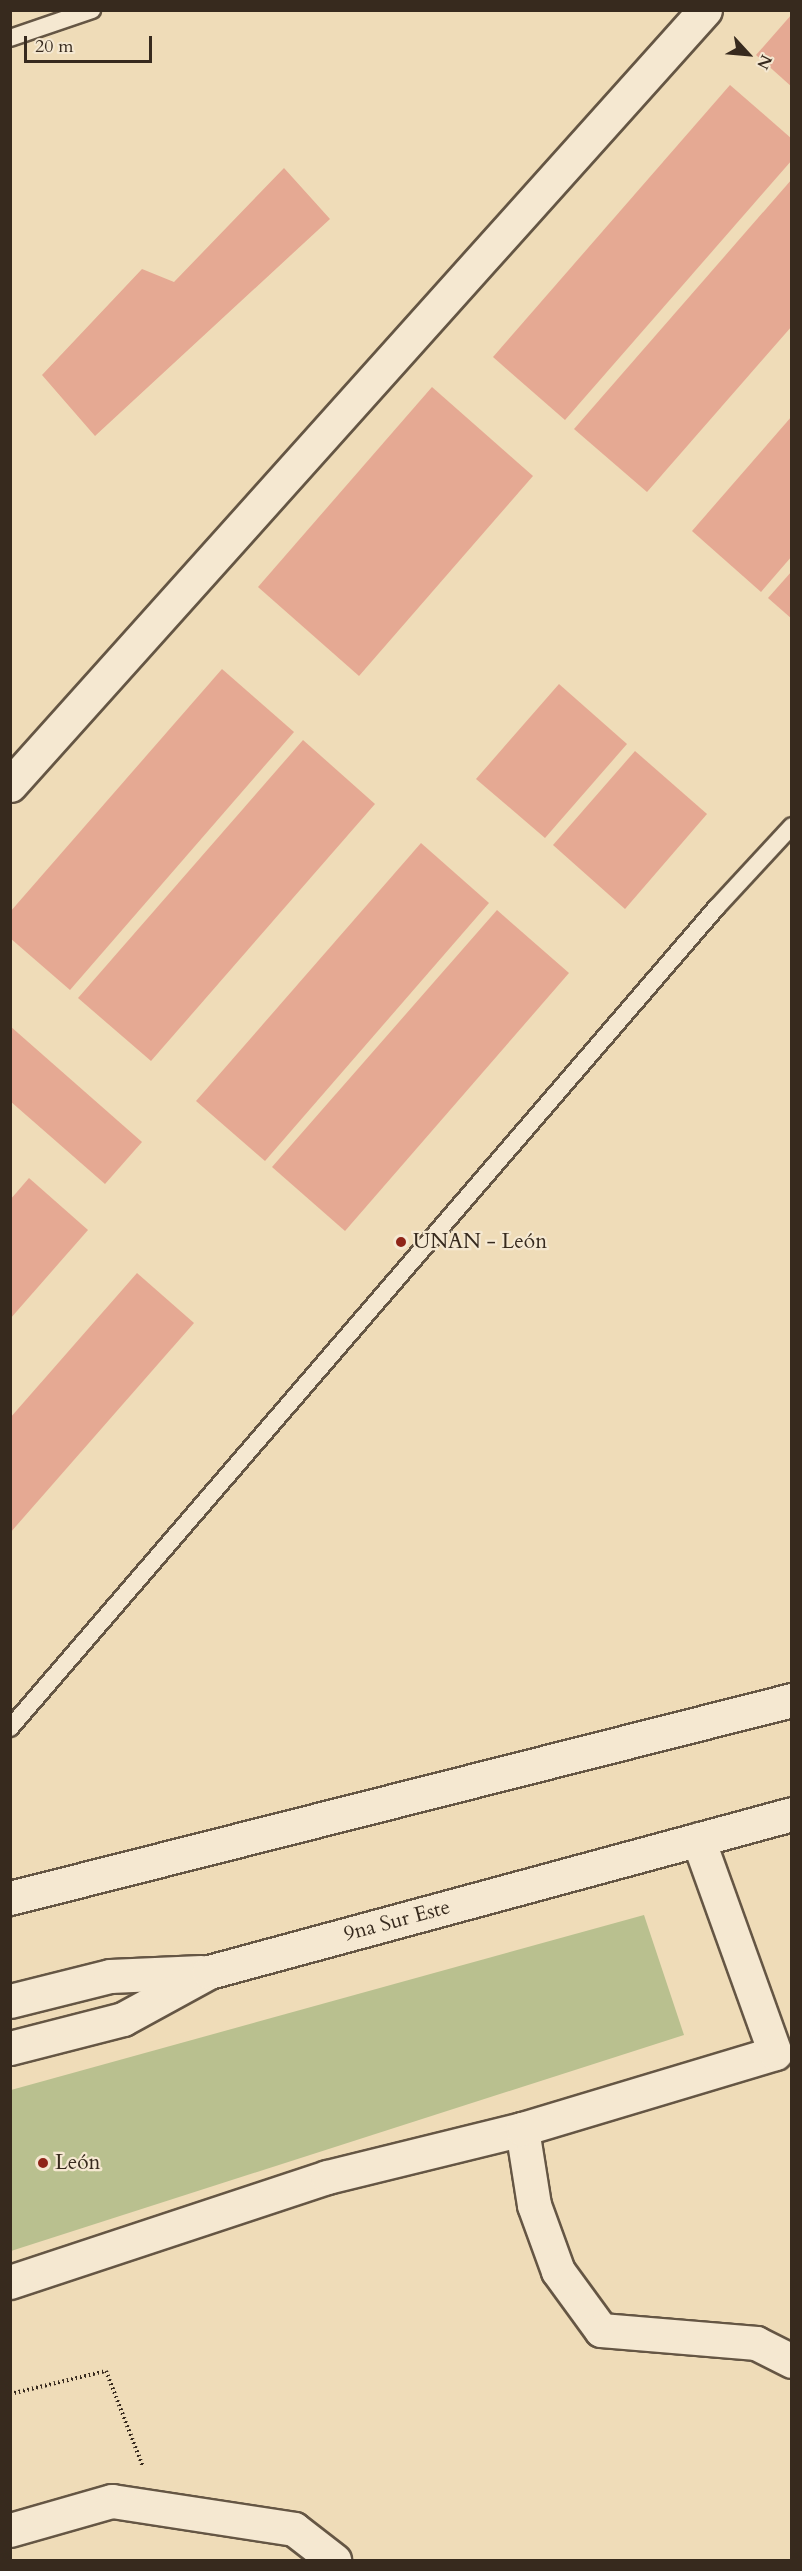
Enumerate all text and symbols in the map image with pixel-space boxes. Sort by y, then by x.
scale bar [27,24,154,62]
north arrow [718,24,778,84]
text: 20 m [35,34,74,59]
text: N [751,51,777,73]
place label: UNAN - León [413,1229,547,1255]
marker: UNAN - León [394,1235,408,1249]
street label: 9na Sur Este [341,1895,453,1947]
place label: León [55,2150,101,2176]
marker: León [36,2156,50,2170]

